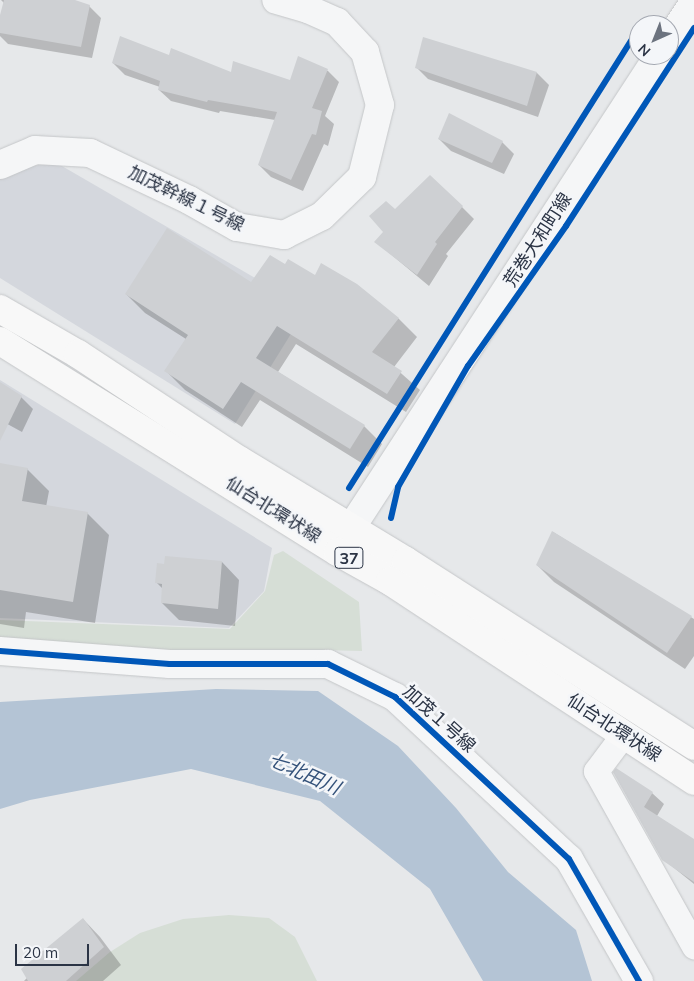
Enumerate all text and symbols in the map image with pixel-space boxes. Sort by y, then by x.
north arrow [629,15,679,65]
text: N [634,40,654,60]
street label: 加茂幹線１号線 [125,162,247,236]
street label: 荒巻大和町線 [500,189,576,291]
street label: 仙台北環状線 [221,472,325,548]
road number: 37 [334,544,364,572]
street label: 加茂１号線 [398,681,480,757]
street label: 仙台北環状線 [563,690,665,766]
water label: 七北田川 [265,748,343,800]
scale bar [18,934,91,966]
text: 20 m [23,943,58,962]

